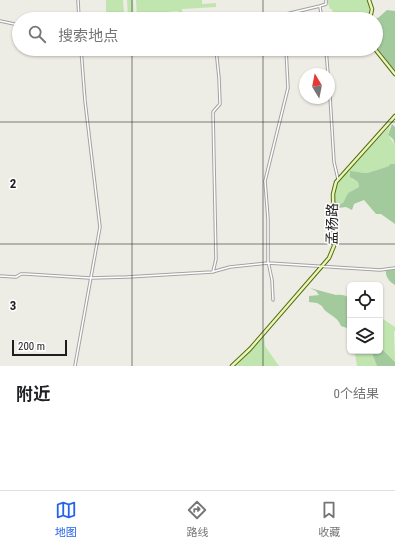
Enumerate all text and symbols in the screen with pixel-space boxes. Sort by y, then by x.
search box [12,12,383,56]
icon: search [26,23,48,45]
text: 搜索地点 [58,27,118,45]
north arrow [299,68,335,104]
text: 2 [10,176,17,191]
street label: 孟杨路 [324,203,340,245]
map controls [347,282,383,354]
button: locate [347,282,383,318]
text: 3 [10,298,16,313]
button: layers [347,318,383,354]
scale bar [12,338,67,357]
text: 200 m [18,340,45,353]
text: 附近 [16,384,50,404]
text: 0个结果 [334,386,379,401]
tab: 地图 [55,499,77,539]
tab: 路线 [186,499,208,539]
tab: 收藏 [318,499,340,539]

